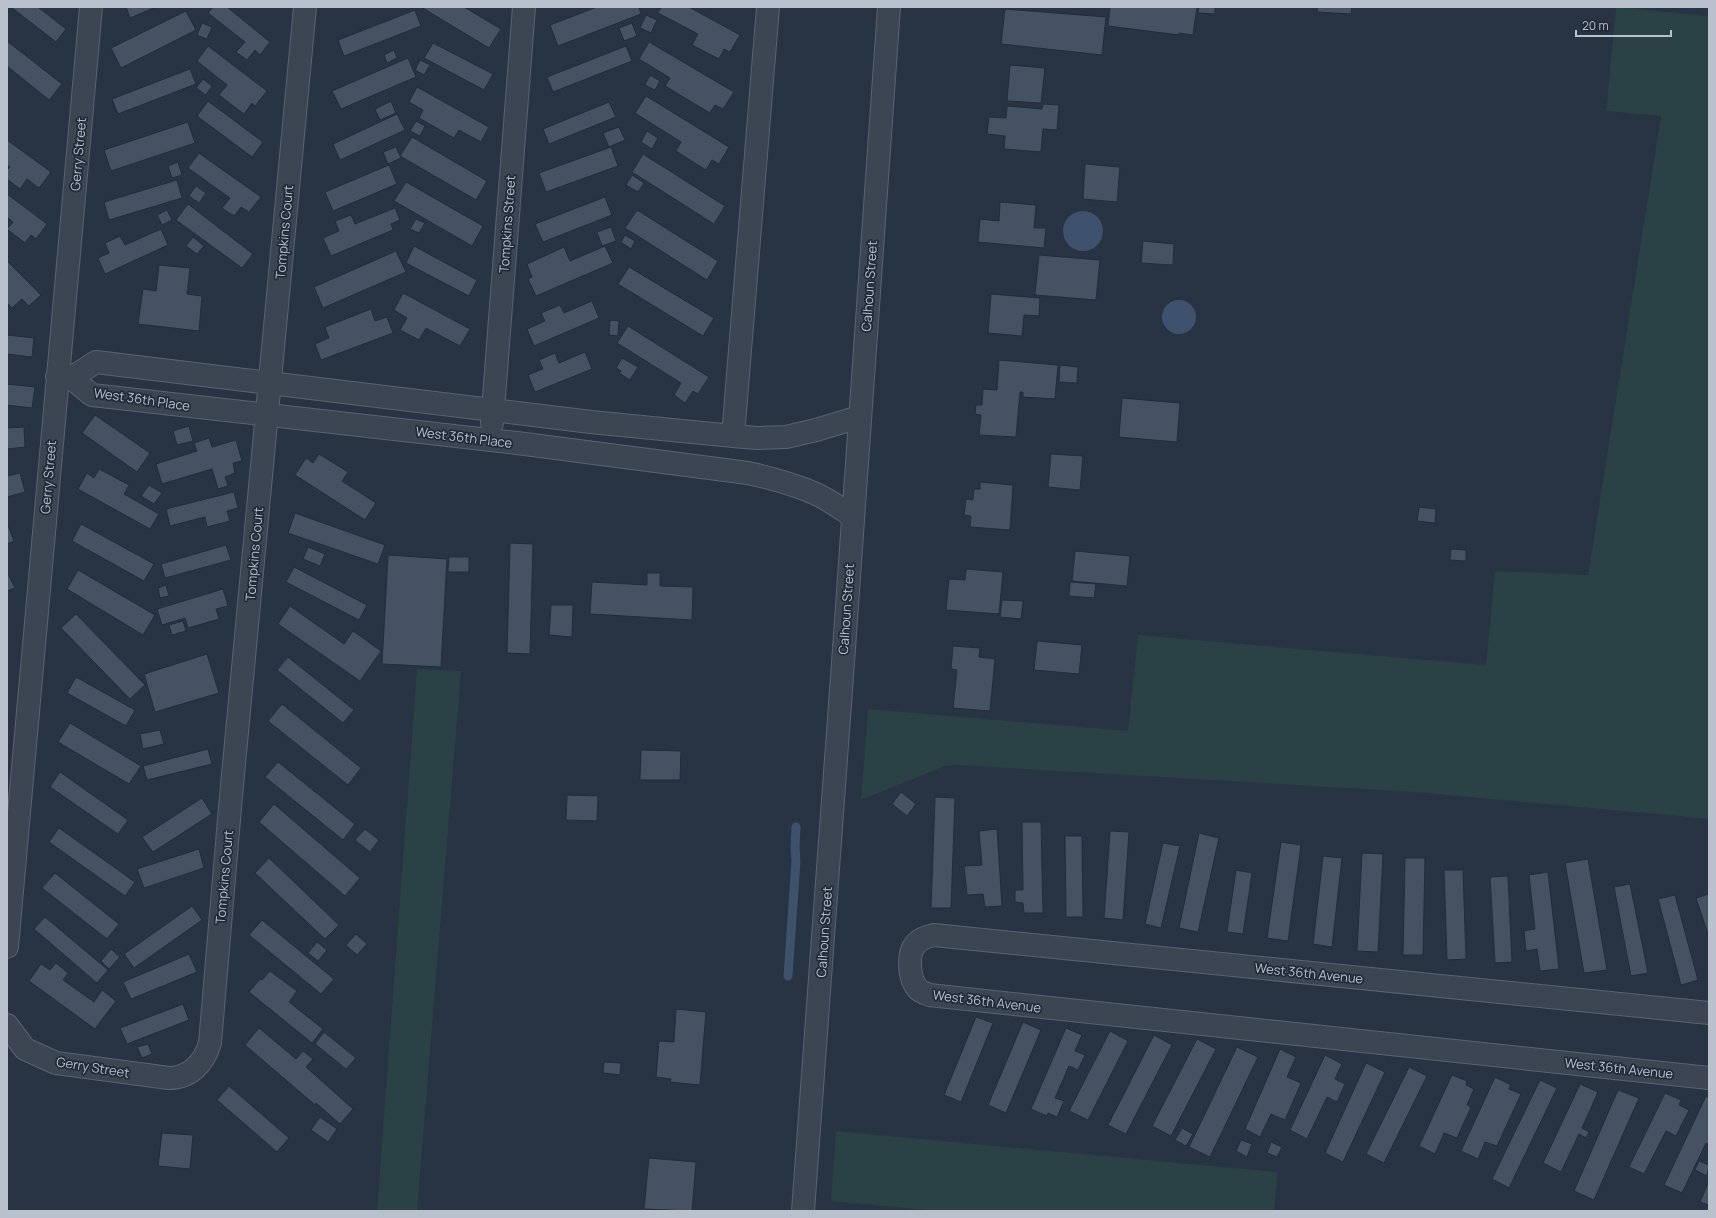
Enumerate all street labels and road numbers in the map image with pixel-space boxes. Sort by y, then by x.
street label: Gerry Street [66,117,90,191]
street label: Tompkins Street [495,175,519,273]
street label: Tompkins Court [271,184,297,280]
street label: Calhoun Street [857,240,881,332]
street label: West 36th Place [93,383,192,415]
street label: West 36th Place [415,422,514,452]
street label: Gerry Street [36,440,60,514]
street label: Tompkins Court [241,506,267,602]
street label: Calhoun Street [834,563,858,655]
street label: Tompkins Court [211,829,237,925]
street label: Calhoun Street [812,886,836,978]
street label: West 36th Avenue [1254,958,1364,988]
street label: West 36th Avenue [932,985,1043,1017]
street label: Gerry Street [55,1052,131,1082]
street label: West 36th Avenue [1564,1053,1674,1083]

